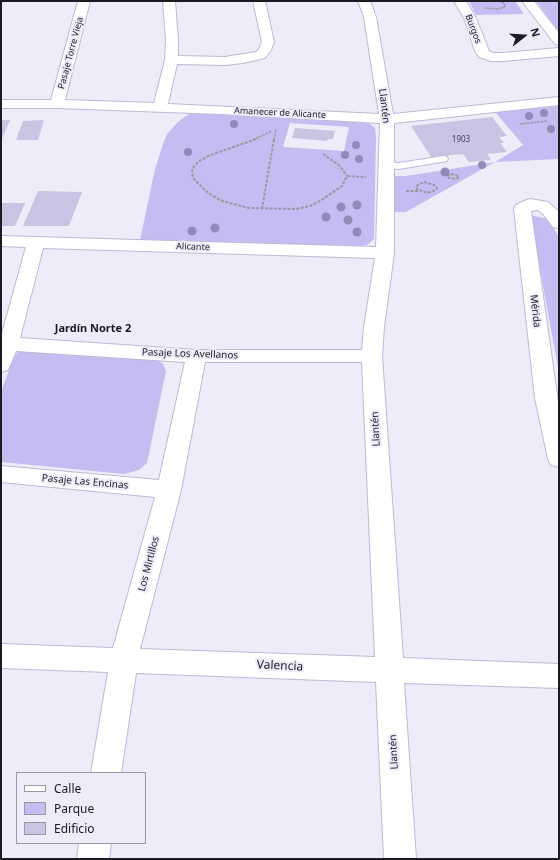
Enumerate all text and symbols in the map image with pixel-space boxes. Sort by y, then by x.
street label: Burgos [463,13,483,45]
street label: Pasaje Torre Vieja [56,16,86,90]
north arrow [504,16,544,56]
text: N [527,26,544,39]
street label: Llantén [376,88,392,124]
street label: Amanecer de Alicante [234,105,326,121]
house number: 1903 [452,135,470,145]
street label: Alicante [176,241,210,253]
street label: Mérida [527,294,543,328]
district label: Jardín Norte 2 [55,322,131,336]
street label: Pasaje Los Avellanos [142,346,238,362]
street label: Llantén [369,411,383,447]
street label: Pasaje Las Encinas [41,472,129,492]
street label: Los Mirtillos [136,535,162,593]
street label: Valencia [256,658,304,674]
street label: Llantén [387,734,401,770]
legend [16,772,146,844]
text: Calle [54,780,81,797]
text: Parque [54,800,94,817]
text: Edificio [54,820,95,837]

